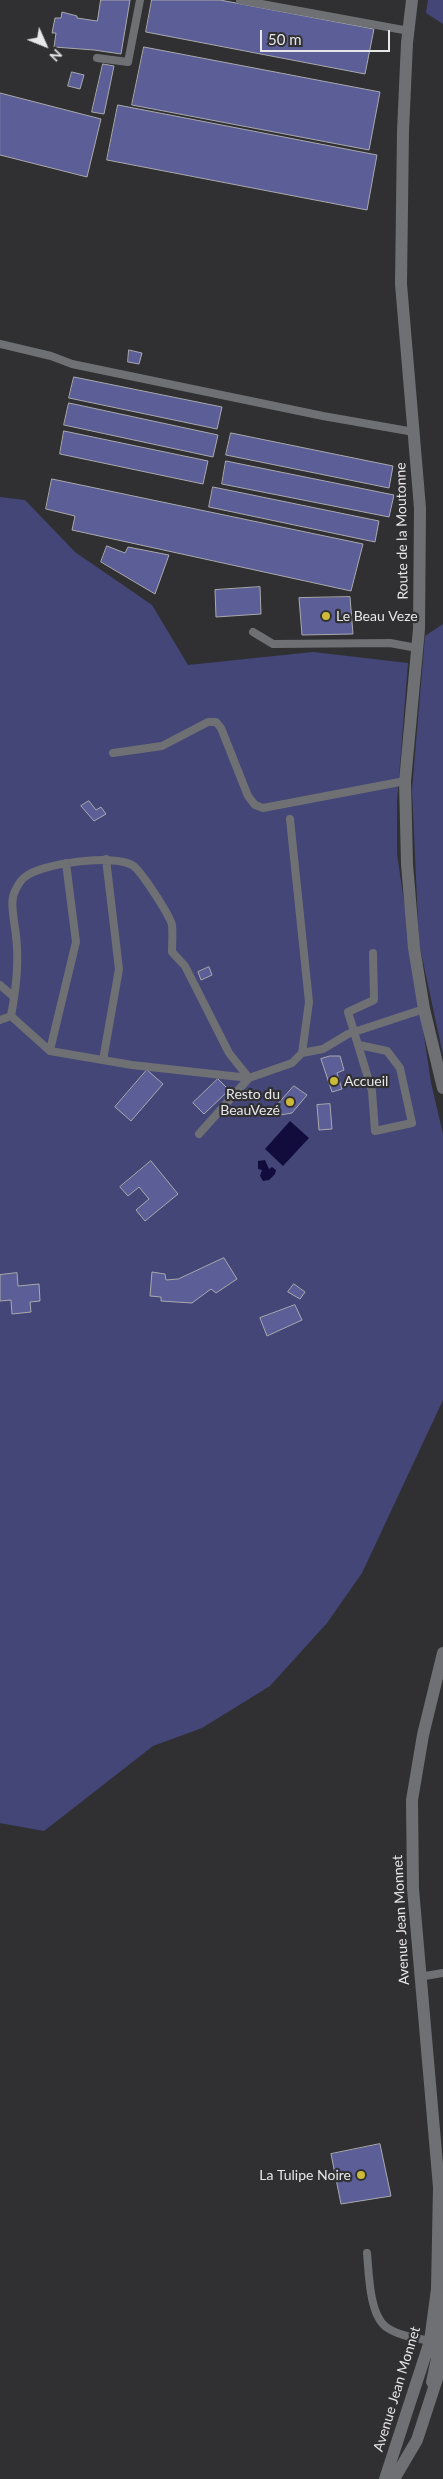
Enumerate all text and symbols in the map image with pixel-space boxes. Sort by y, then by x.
north arrow [20,20,70,70]
scale bar [263,20,393,52]
text: 50 m [268,30,302,48]
text: N [46,46,66,66]
street label: Route de la Moutonne [392,462,412,600]
place label: Le Beau Veze [336,608,418,624]
marker: Le Beau Veze [320,610,332,622]
place label: Accueil [344,1073,388,1089]
marker: Accueil [328,1075,340,1087]
place label: Resto du BeauVezé [220,1086,280,1118]
marker: Resto du BeauVezé [284,1096,296,1108]
street label: Avenue Jean Monnet [389,1855,413,1985]
place label: La Tulipe Noire [259,2167,351,2183]
marker: La Tulipe Noire [355,2169,367,2181]
street label: Avenue Jean Monnet [370,2324,424,2454]

